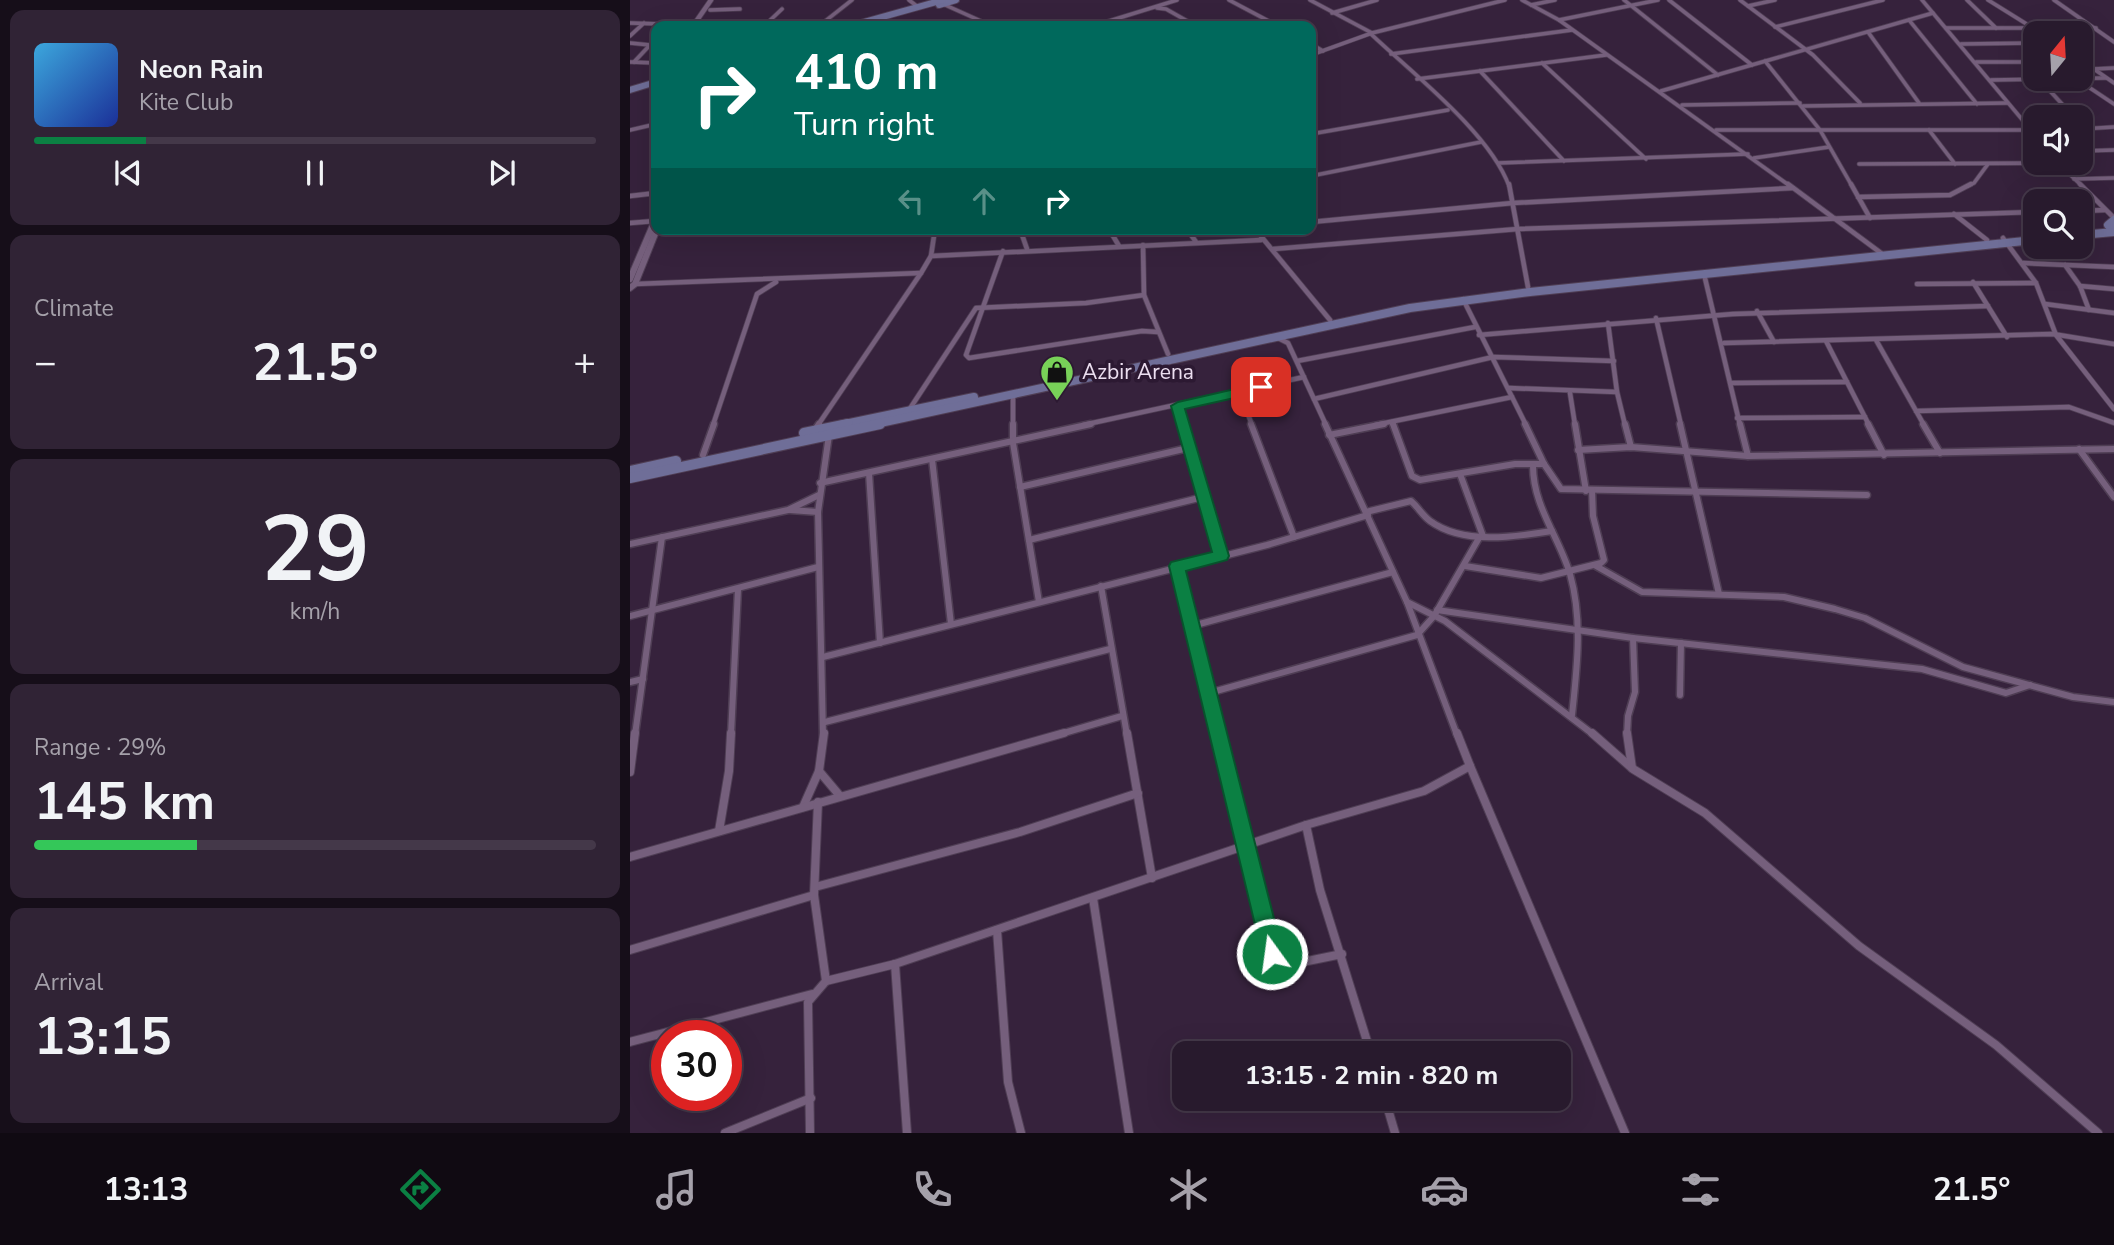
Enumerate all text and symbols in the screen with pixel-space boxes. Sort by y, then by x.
north arrow [2023,21,2093,91]
map controls [2023,21,2093,259]
text: 410 m [794,39,938,106]
icon: right [679,49,770,140]
text: Neon Rain [139,52,264,87]
text: Kite Club [139,87,233,118]
text: Turn right [794,103,934,146]
button: sound [2023,105,2093,175]
icon: previous [109,154,147,192]
icon: pause [296,154,334,192]
icon: next [483,154,521,192]
icon: left [892,182,930,220]
icon: ahead [965,182,1003,220]
icon: right [1038,182,1076,220]
button: search [2023,189,2093,259]
text: Climate [34,293,114,324]
text: 21.5° [252,327,378,398]
text: − [34,337,57,388]
text: + [573,337,596,388]
shop icon: Azbir Arena [1038,353,1076,402]
pin [1231,357,1291,417]
place label: Azbir Arena [1082,358,1194,386]
icon: arrive [1242,368,1280,406]
text: 29 [260,488,370,612]
text: km/h [290,596,340,627]
text: Range · 29% [34,732,166,763]
text: 145 km [34,766,215,837]
position arrow [1235,917,1309,991]
text: Arrival [34,967,103,998]
text: 13:15 [34,1001,172,1072]
speed limit sign: 30 [651,1020,742,1111]
text: 13:15 · 2 min · 820 m [1245,1058,1498,1093]
icon: directions [396,1165,445,1214]
icon: music [652,1165,701,1214]
icon: phone [908,1165,957,1214]
icon: climate [1164,1165,1213,1214]
icon: car [1420,1165,1469,1214]
icon: filters [1676,1165,1725,1214]
text: 13:13 [104,1168,188,1211]
text: 21.5° [1933,1168,2010,1211]

